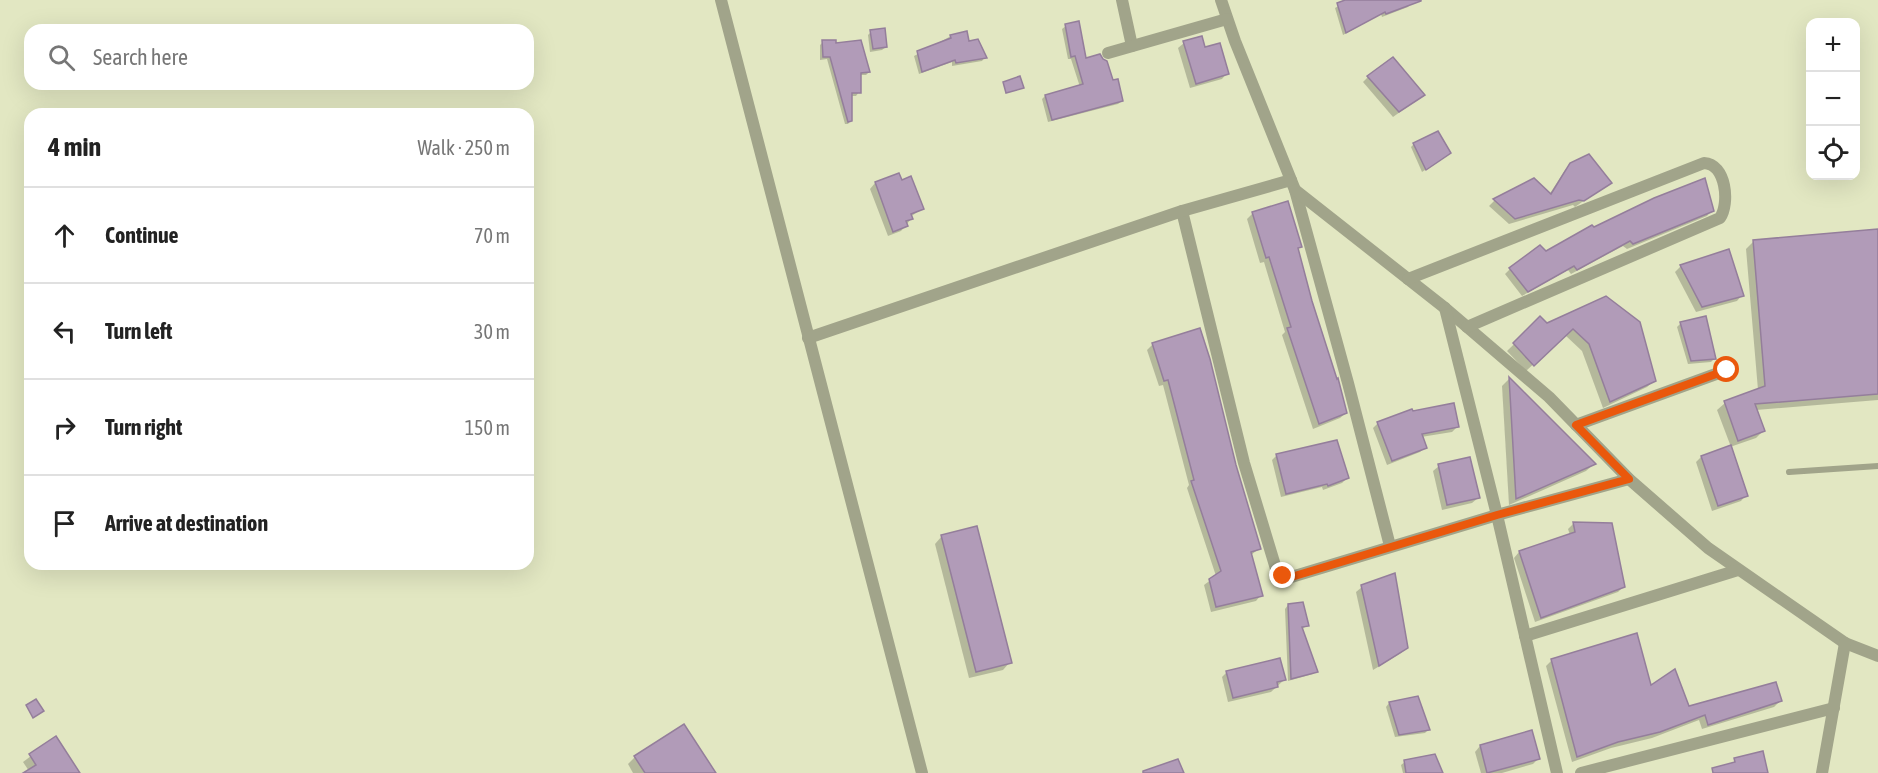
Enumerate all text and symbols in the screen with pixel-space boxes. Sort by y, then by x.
map controls [1806,18,1860,180]
button: + [1806,18,1860,72]
search box [24,24,534,90]
icon: search [45,41,78,74]
text: Search here [93,44,188,70]
button: − [1806,72,1860,126]
button: locate [1806,126,1860,180]
text: 4 min [48,132,101,162]
text: Walk · 250 m [418,136,510,159]
icon: ahead [48,219,81,252]
text: Continue [105,222,179,248]
text: 70 m [474,224,510,247]
icon: left [48,315,81,348]
text: Turn left [105,318,172,344]
text: 30 m [474,320,510,343]
route start [1713,356,1739,382]
icon: right [48,411,81,444]
text: Turn right [105,414,182,440]
text: 150 m [465,416,510,439]
icon: arrive [48,507,81,540]
text: Arrive at destination [105,510,268,536]
route end [1269,562,1295,588]

